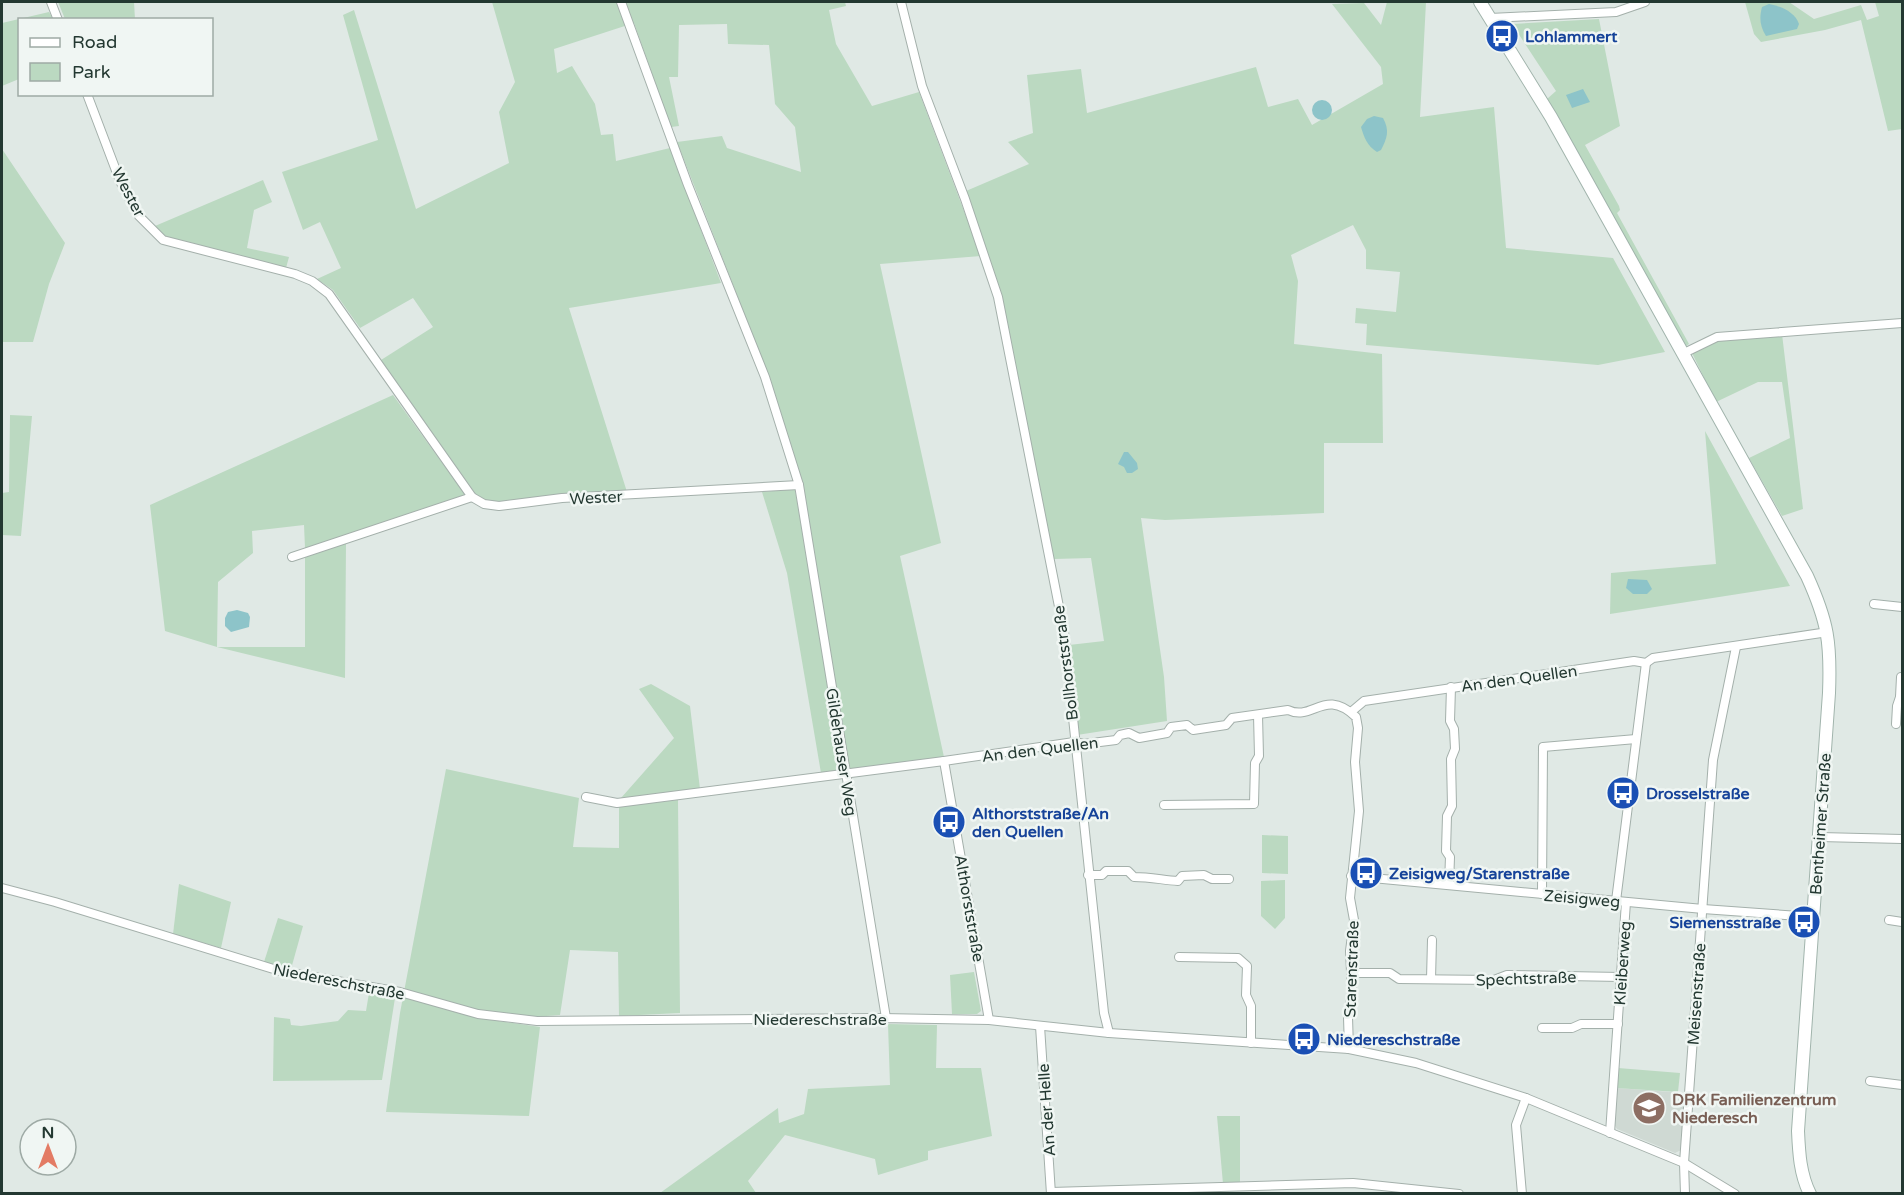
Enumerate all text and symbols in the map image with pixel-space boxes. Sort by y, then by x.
legend [18,18,213,96]
bus stop icon: Lohlammert [1484,18,1520,54]
place label: Lohlammert [1525,27,1618,47]
text: Road [72,31,117,53]
text: Park [72,61,111,83]
street label: Wester [107,164,150,221]
street label: Wester [569,487,624,509]
street label: Bollhorststraße [1049,604,1083,722]
street label: An den Quellen [1460,661,1579,697]
street label: Gildehauser Weg [821,687,861,818]
street label: An den Quellen [981,733,1100,767]
street label: Bentheimer Straße [1806,753,1836,896]
bus stop icon: Drosselstraße [1605,775,1641,811]
place label: Drosselstraße [1646,784,1750,804]
bus stop icon: Althorststraße/An den Quellen [931,804,967,840]
place label: Althorststraße/An den Quellen [972,804,1109,842]
street label: Althorststraße [950,853,988,964]
bus stop icon: Zeisigweg/Starenstraße [1348,855,1384,891]
place label: Zeisigweg/Starenstraße [1389,864,1570,884]
street label: Zeisigweg [1543,886,1621,912]
bus stop icon: Siemensstraße [1786,904,1822,940]
place label: Siemensstraße [1669,913,1781,933]
street label: Starenstraße [1340,920,1364,1018]
street label: Kleiberweg [1610,920,1636,1006]
street label: Meisenstraße [1683,942,1711,1046]
street label: Niedereschstraße [271,959,406,1005]
street label: Spechtstraße [1475,967,1577,991]
street label: Niedereschstraße [753,1010,887,1030]
bus stop icon: Niedereschstraße [1286,1021,1322,1057]
place label: Niedereschstraße [1327,1030,1460,1050]
street label: An der Helle [1034,1063,1060,1157]
school or university icon: DRK Familienzentrum Niederesch [1631,1090,1667,1126]
place label: DRK Familienzentrum Niederesch [1672,1090,1836,1128]
north arrow [18,1117,78,1177]
text: N [42,1123,54,1143]

